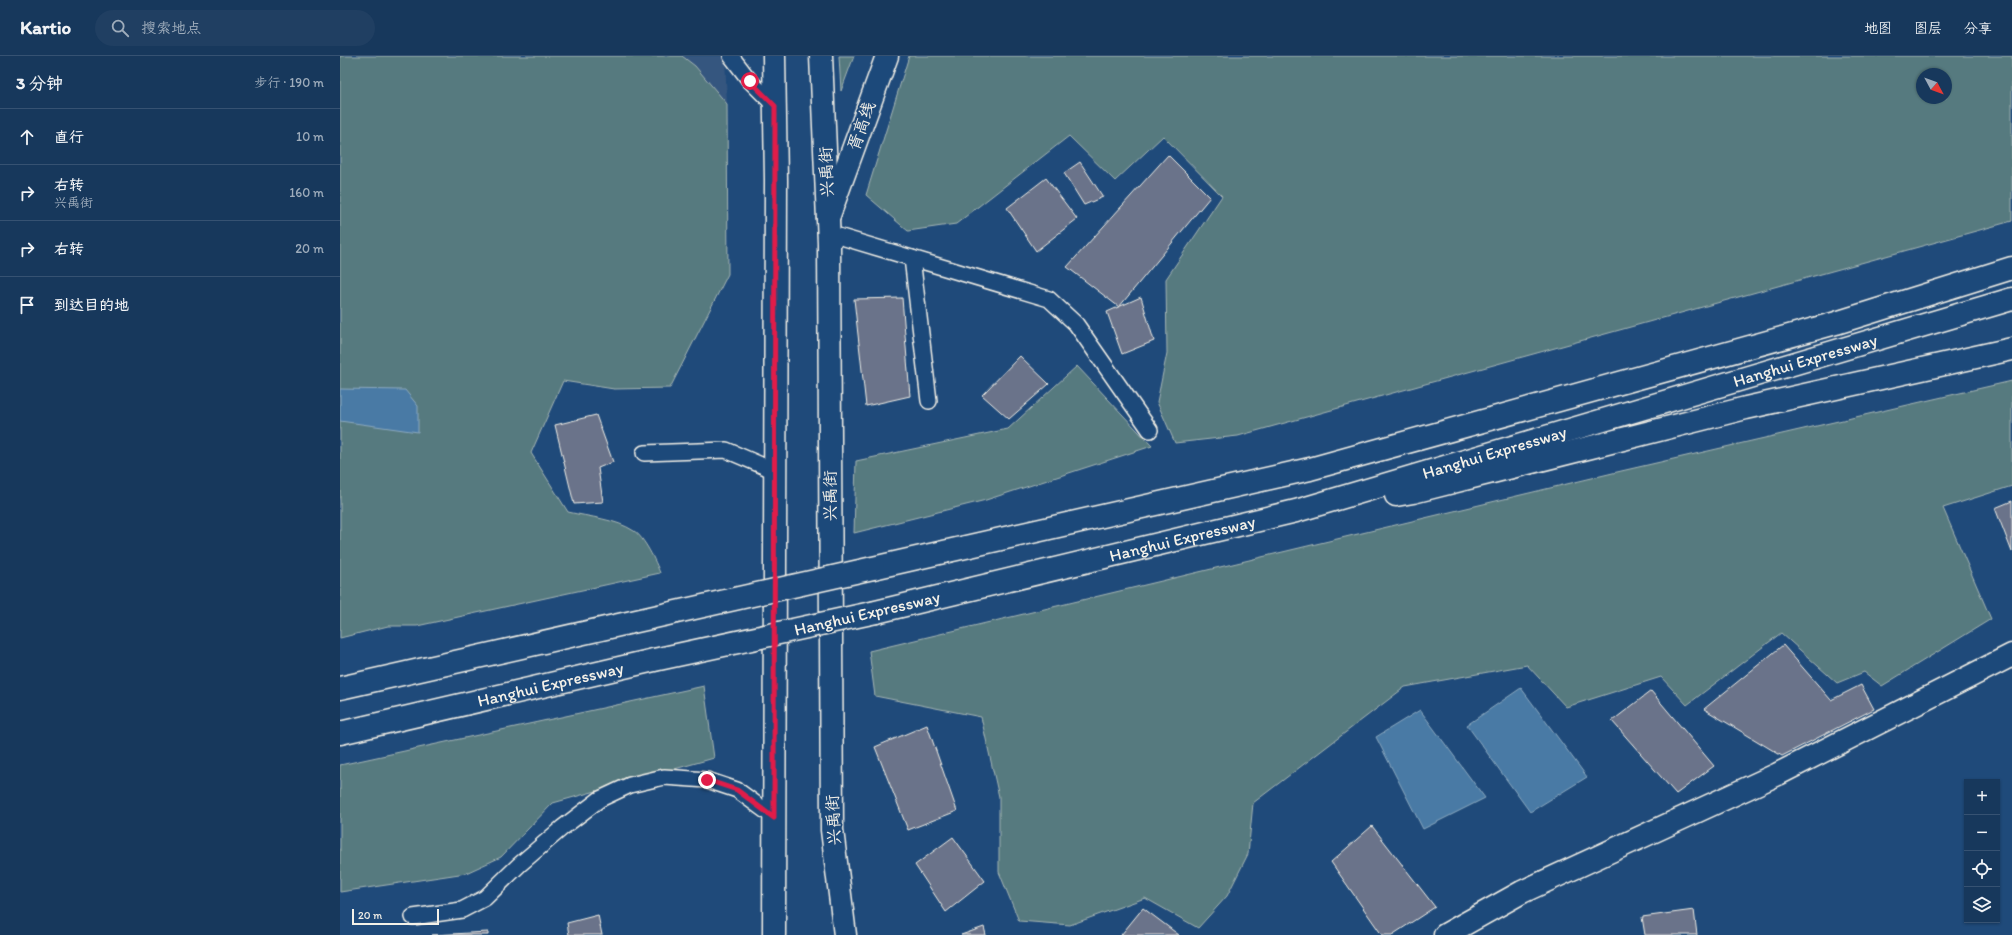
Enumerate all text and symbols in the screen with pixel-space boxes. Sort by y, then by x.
search box [95,10,375,46]
text: Kartio [20,16,71,39]
icon: search [109,17,131,39]
text: 搜索地点 [141,19,201,37]
text: 地图 [1864,20,1892,37]
text: 图层 [1914,20,1942,37]
text: 分享 [1964,20,1992,37]
north arrow [1916,68,1952,104]
route start [741,72,759,90]
text: 3 分钟 [16,73,63,93]
text: 步行 · 190 m [254,75,324,90]
street label: 胥高线 [843,99,879,153]
icon: ahead [16,126,38,148]
text: 直行 [54,128,84,146]
text: 10 m [296,129,324,144]
street label: 兴禹街 [815,146,837,198]
text: 右转 [54,176,84,194]
icon: right [16,182,38,204]
text: 160 m [289,185,324,200]
text: 兴禹街 [54,195,93,210]
icon: right [16,238,38,260]
text: 右转 [54,240,84,258]
text: 20 m [295,241,324,256]
icon: arrive [16,294,38,316]
text: 到达目的地 [54,296,129,314]
street label: Hanghui Expressway [1731,329,1880,391]
street label: Hanghui Expressway [1420,421,1569,483]
street label: 兴禹街 [820,471,840,522]
street label: Hanghui Expressway [1107,511,1257,566]
street label: Hanghui Expressway [792,586,942,640]
street label: Hanghui Expressway [475,657,625,711]
route end [698,771,716,789]
map controls [1964,779,2000,923]
button: + [1964,779,2000,815]
street label: 兴禹街 [822,794,844,846]
button: − [1964,815,2000,851]
button: locate [1964,851,2000,887]
button: layers [1964,887,2000,923]
scale bar [352,907,439,926]
text: 20 m [358,909,382,922]

